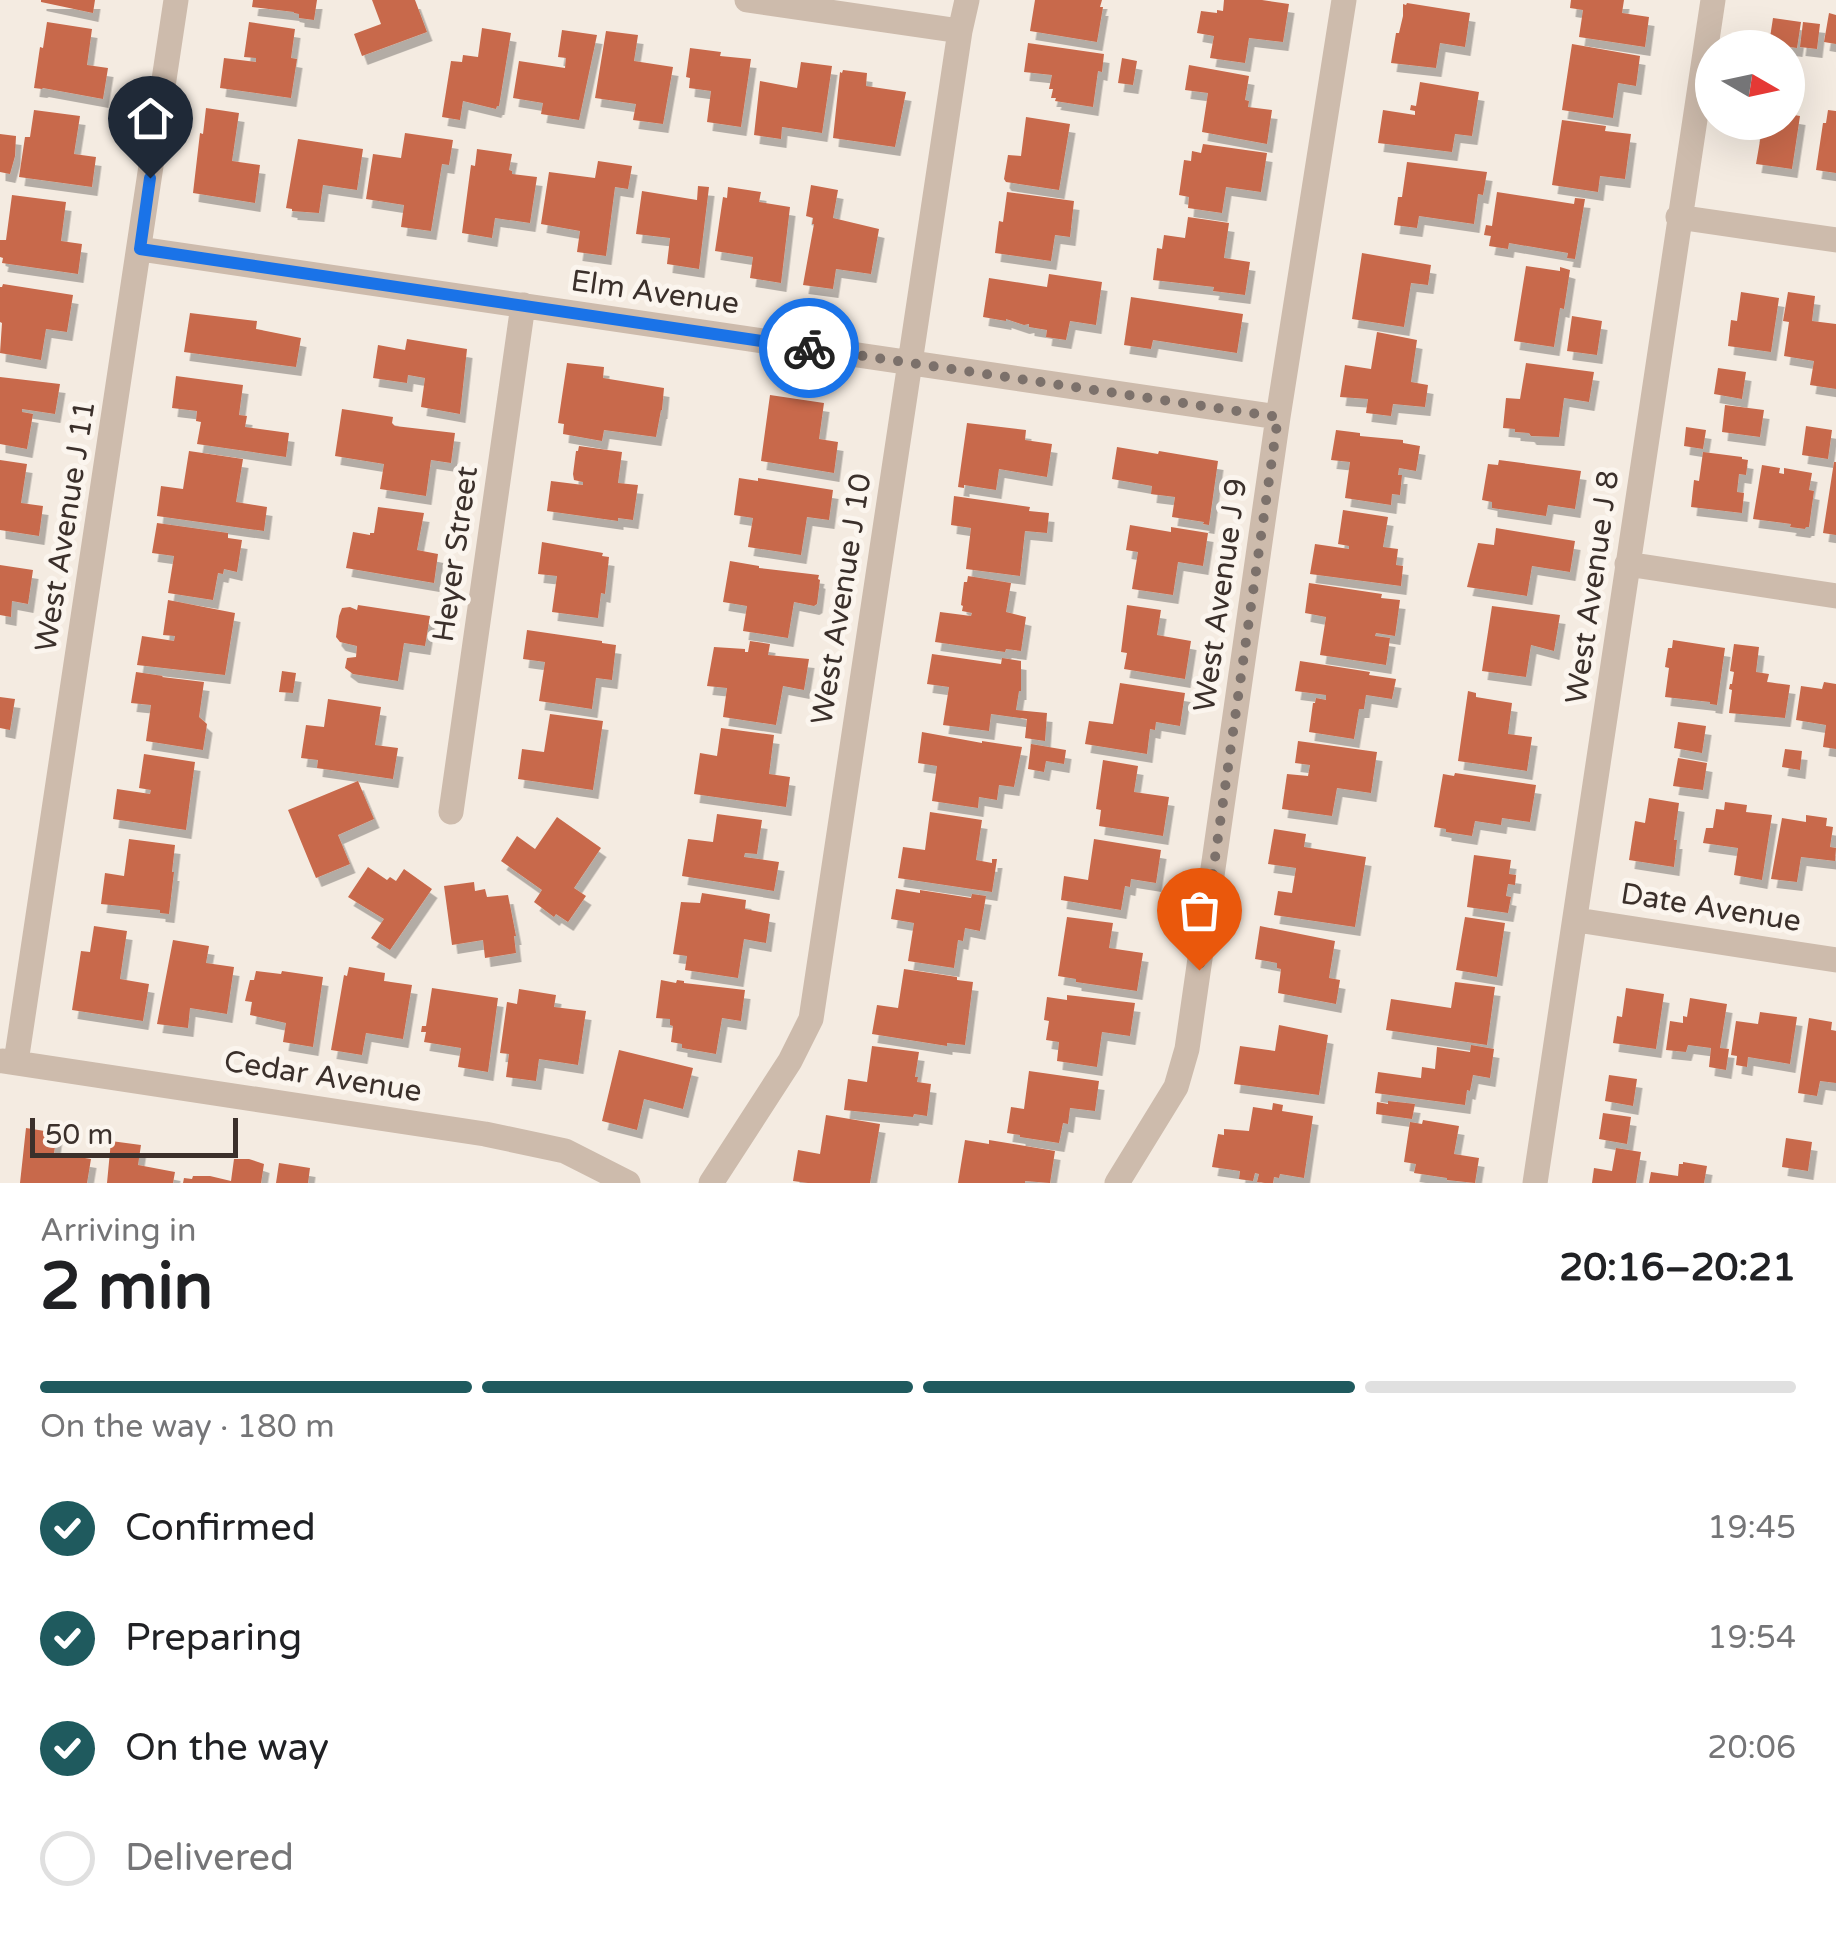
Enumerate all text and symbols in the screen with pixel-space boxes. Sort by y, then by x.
north arrow [1695,30,1805,140]
map controls [1695,30,1805,140]
pin [108,76,193,179]
icon: home [123,91,178,146]
street label: Elm Avenue [569,262,741,323]
courier [759,298,859,398]
icon: bike [782,321,837,376]
street label: West Avenue J 11 [27,398,104,654]
street label: Heyer Street [425,464,486,644]
street label: West Avenue J 8 [1558,468,1627,706]
street label: West Avenue J 10 [803,471,880,727]
street label: West Avenue J 9 [1186,476,1255,714]
pin [1157,868,1242,971]
street label: Date Avenue [1618,875,1804,940]
icon: bag [1172,883,1227,938]
street label: Cedar Avenue [221,1043,424,1110]
scale bar [30,1113,238,1158]
text: 50 m [45,1118,113,1152]
text: Arriving in [40,1212,197,1250]
text: 20:16–20:21 [1559,1245,1796,1291]
text: 2 min [40,1248,213,1327]
text: On the way · 180 m [40,1408,335,1446]
icon: check [40,1501,95,1556]
text: Confirmed [125,1505,316,1551]
text: 19:45 [1707,1509,1796,1547]
icon: check [40,1611,95,1666]
text: Preparing [125,1615,302,1661]
text: 19:54 [1707,1619,1796,1657]
icon: check [40,1721,95,1776]
text: On the way [125,1725,329,1771]
text: 20:06 [1707,1729,1796,1767]
text: Delivered [125,1835,294,1881]

